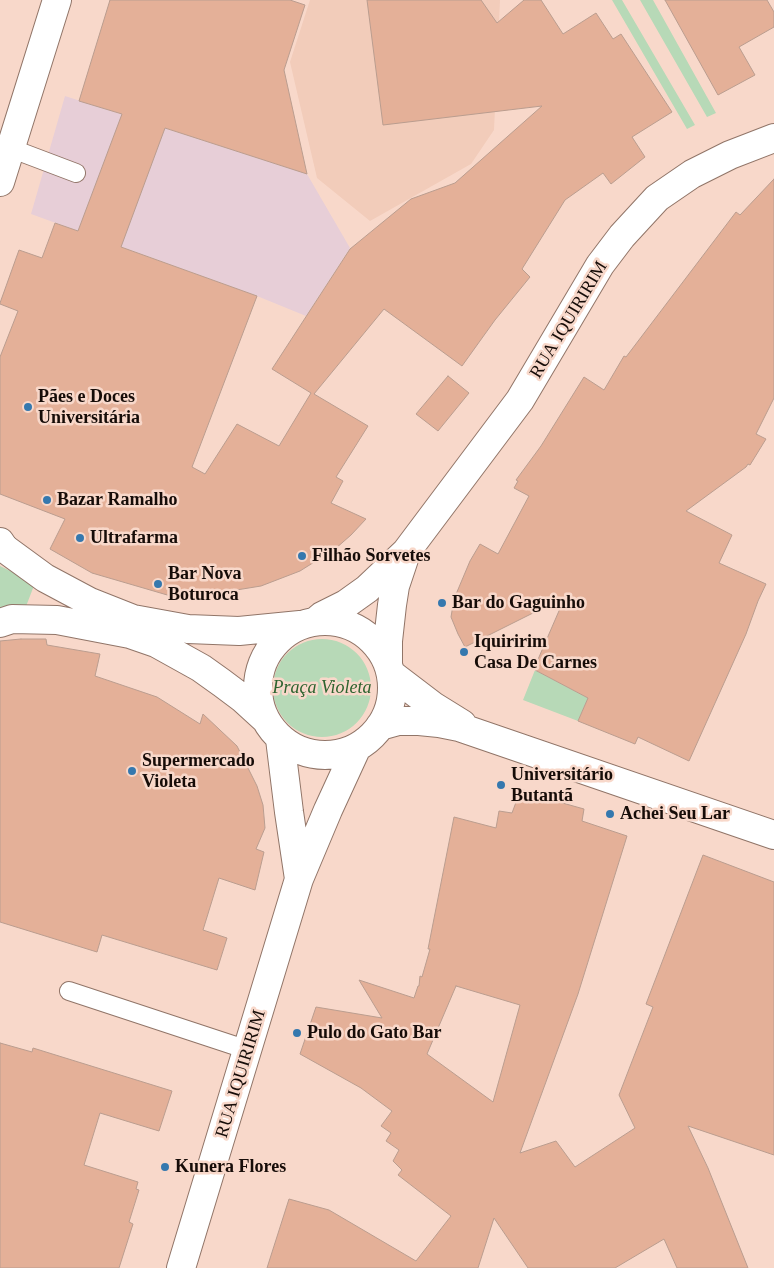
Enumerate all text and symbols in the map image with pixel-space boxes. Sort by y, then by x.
street label: RUA IQUIRIRIM [526,258,612,382]
place label: Pães e Doces Universitária [38,386,140,428]
marker: Pães e Doces Universitária [22,401,34,413]
place label: Bazar Ramalho [57,489,177,511]
marker: Bazar Ramalho [41,494,53,506]
place label: Ultrafarma [90,527,178,549]
marker: Ultrafarma [74,532,86,544]
place label: Filhão Sorvetes [312,545,430,567]
marker: Filhão Sorvetes [296,550,308,562]
place label: Bar Nova Boturoca [168,563,241,606]
marker: Bar Nova Boturoca [152,578,164,590]
place label: Bar do Gaguinho [452,592,585,614]
marker: Bar do Gaguinho [436,597,448,609]
place label: Iquiririm Casa De Carnes [474,631,597,674]
marker: Iquiririm Casa De Carnes [458,646,470,658]
park label: Praça Violeta [272,677,372,699]
place label: Supermercado Violeta [142,750,255,792]
place label: Universitário Butantã [511,764,613,806]
marker: Supermercado Violeta [126,765,138,777]
marker: Universitário Butantã [495,779,507,791]
place label: Achei Seu Lar [620,803,730,825]
marker: Achei Seu Lar [604,808,616,820]
street label: RUA IQUIRIRIM [211,1007,271,1141]
place label: Pulo do Gato Bar [307,1022,442,1044]
marker: Pulo do Gato Bar [291,1027,303,1039]
place label: Kunera Flores [175,1156,286,1178]
marker: Kunera Flores [159,1161,171,1173]

